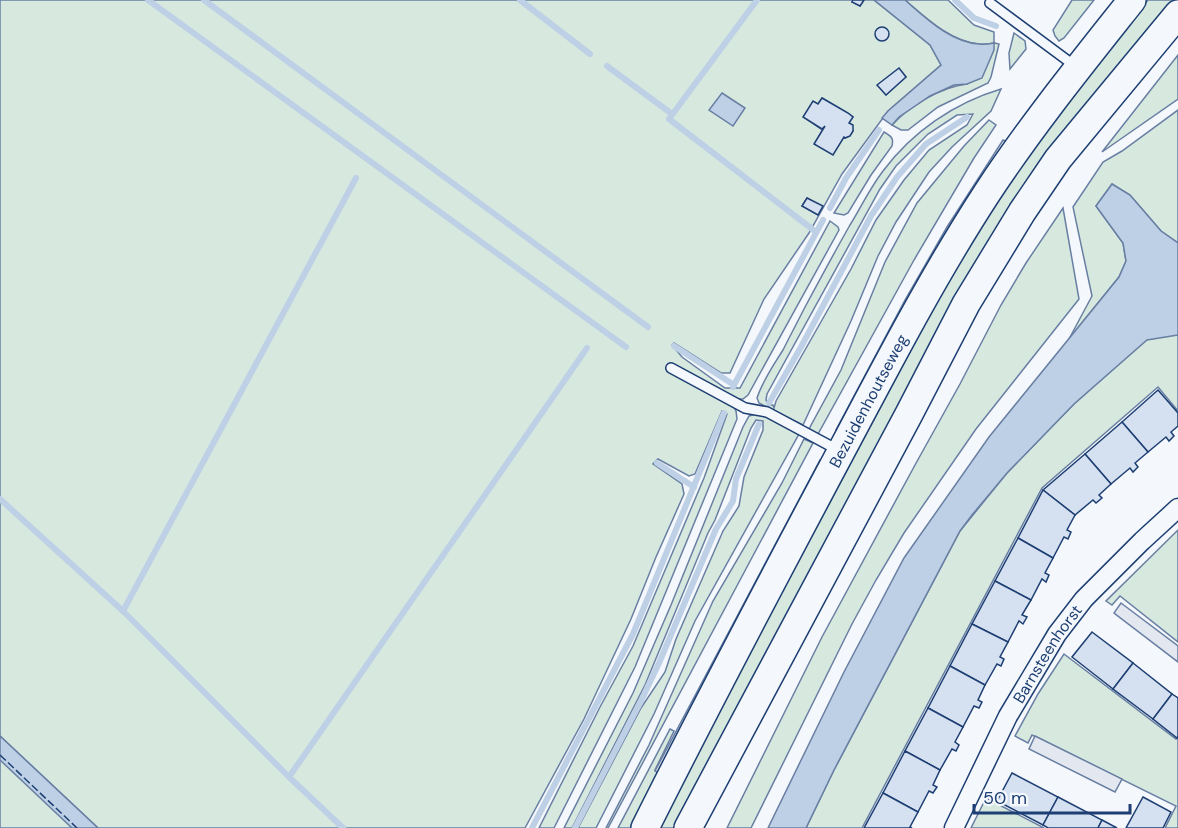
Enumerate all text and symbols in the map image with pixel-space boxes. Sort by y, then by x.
street label: Bezuidenhoutseweg [824,331,913,471]
street label: Barnsteenhorst [1008,600,1087,707]
scale bar [974,777,1130,815]
text: 50 m [983,786,1027,810]

